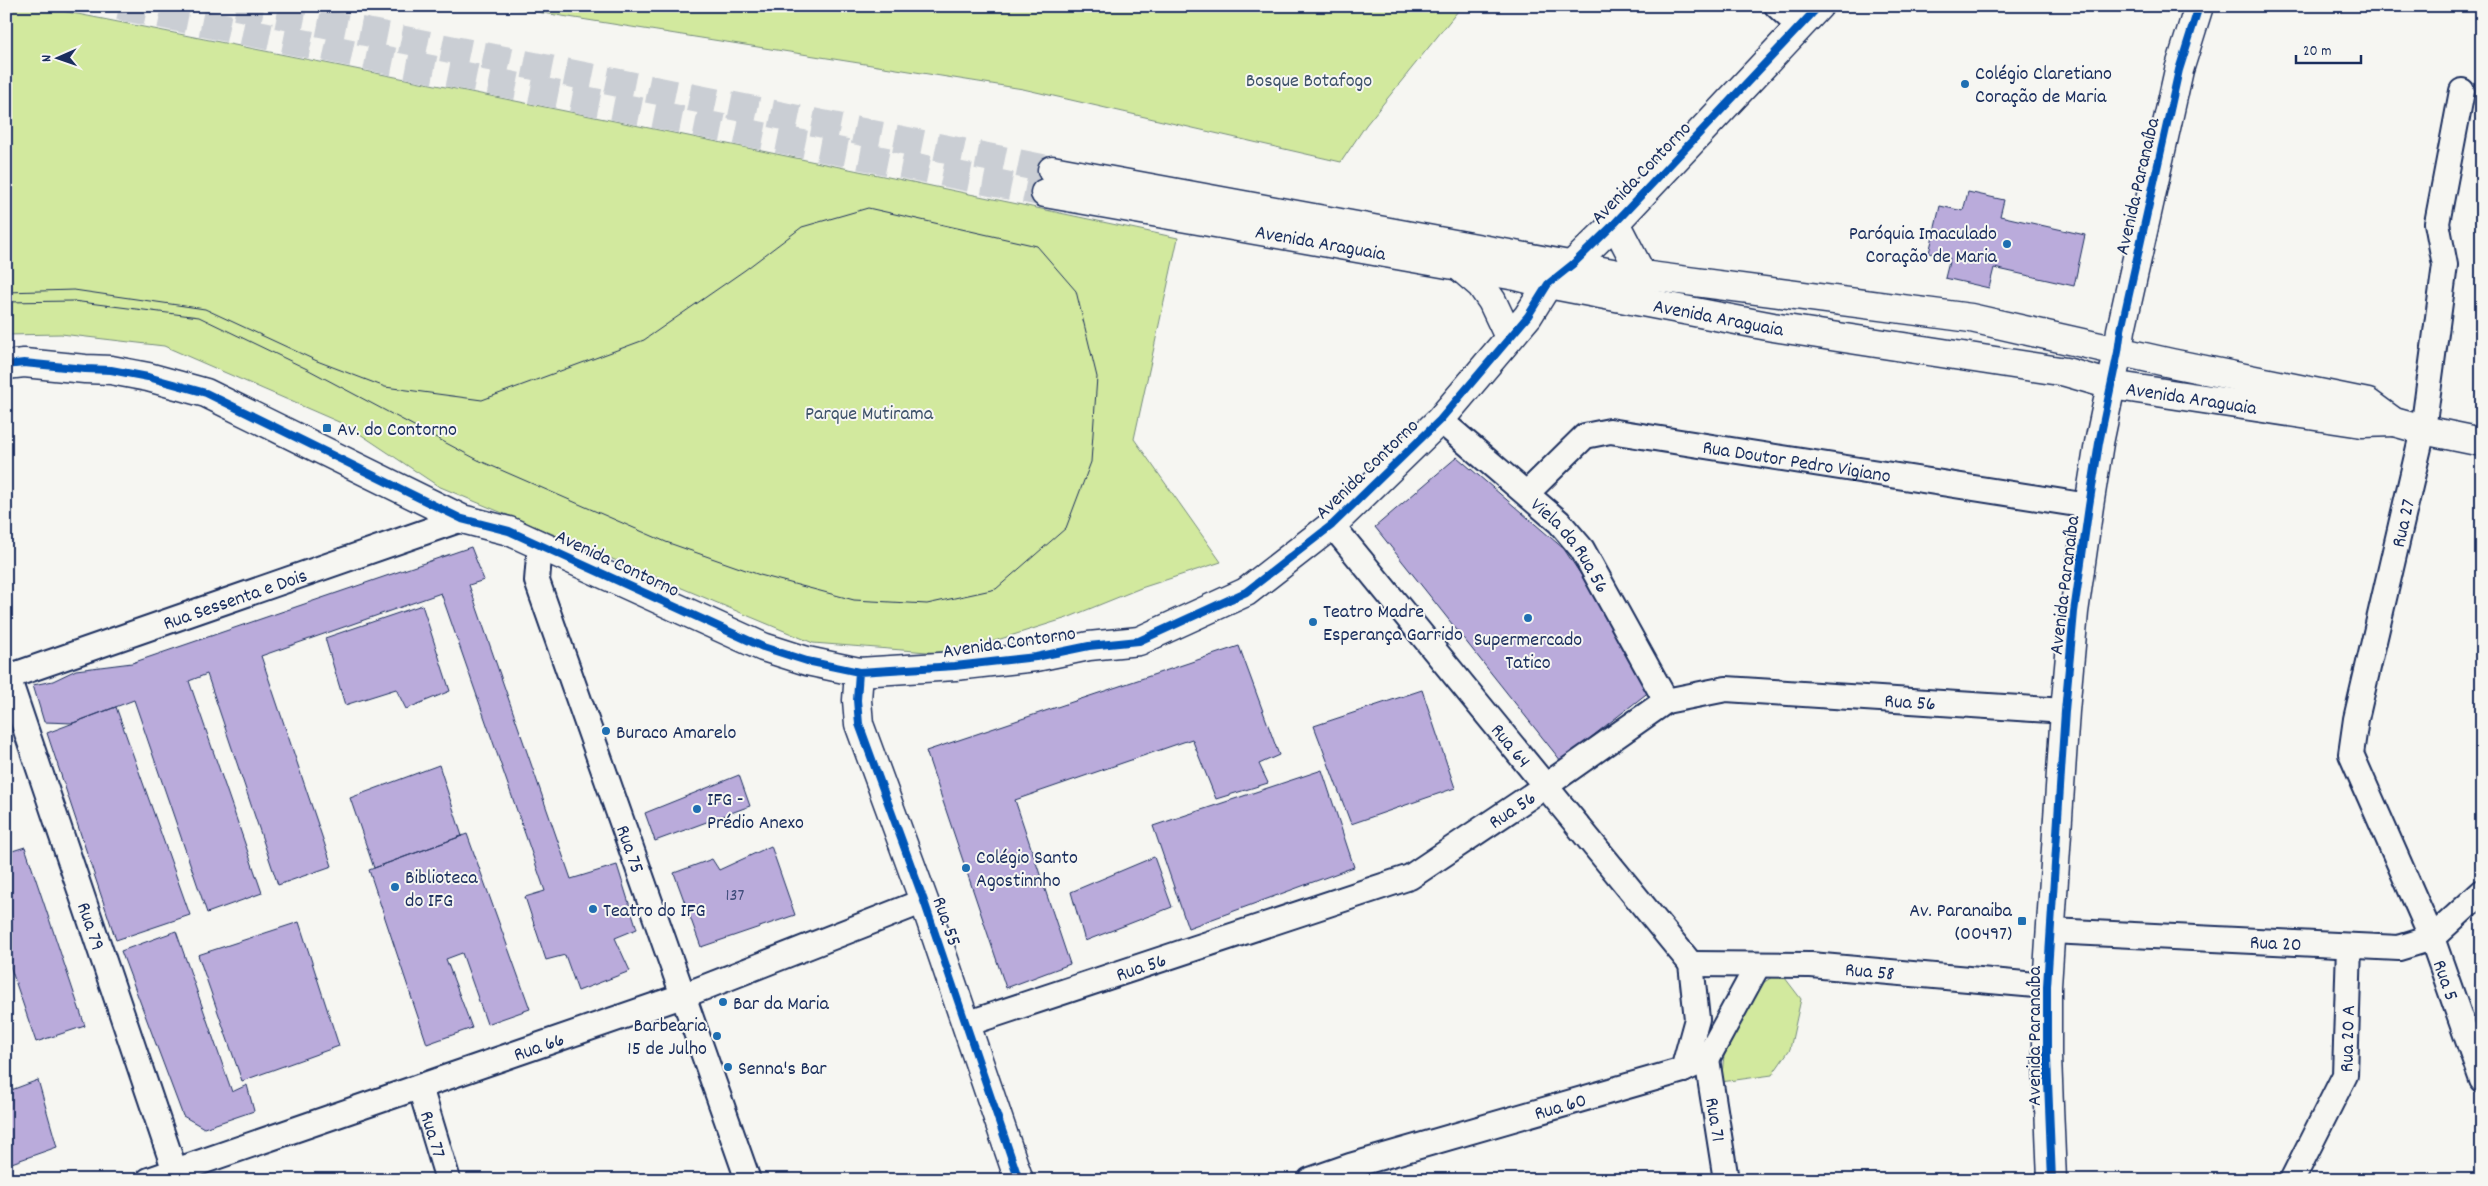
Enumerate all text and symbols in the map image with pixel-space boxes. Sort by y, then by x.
north arrow [32,32,82,82]
scale bar [2296,32,2360,64]
text: 20 m [2303,41,2331,63]
text: N [37,54,57,62]
place label: Colégio Claretiano Coração de Maria [1975,61,2112,112]
park label: Bosque Botafogo [1246,68,1372,96]
marker: Colégio Claretiano Coração de Maria [1959,78,1971,90]
street label: Avenida Paranaíba [2110,115,2168,258]
street label: Avenida Contorno [1585,116,1699,232]
street label: Avenida Araguaia [1253,219,1388,270]
place label: Paróquia Imaculado Coração de Maria [1849,221,1998,272]
marker: Paróquia Imaculado Coração de Maria [2001,238,2013,250]
street label: Avenida Araguaia [1651,293,1786,346]
street label: Avenida Araguaia [2124,376,2259,424]
park label: Parque Mutirama [805,401,934,429]
street label: Avenida Contorno [1310,413,1426,527]
place label: Av. do Contorno [337,417,457,445]
marker: Av. do Contorno [321,422,333,434]
street label: Rua Doutor Pedro Vigiano [1700,435,1893,492]
street label: Viela da Rua 56 [1523,492,1615,599]
street label: Rua 27 [2386,497,2424,551]
street label: Avenida Paranaíba [2044,514,2088,657]
street label: Avenida Contorno [550,524,684,606]
street label: Rua Sessenta e Dois [160,563,312,639]
place label: Teatro Madre Esperança Garrido [1323,599,1463,650]
marker: Supermercado Tatico [1522,612,1534,624]
marker: Teatro Madre Esperança Garrido [1307,616,1319,628]
street label: Avenida Contorno [941,621,1078,667]
place label: Supermercado Tatico [1474,627,1582,678]
street label: Rua 56 [1883,688,1936,720]
street label: Rua 64 [1483,718,1536,775]
place label: Buraco Amarelo [616,720,736,748]
marker: Buraco Amarelo [600,725,612,737]
street label: Rua 56 [1484,785,1542,837]
place label: IFG - Prédio Anexo [707,787,804,838]
marker: IFG - Prédio Anexo [691,803,703,815]
street label: Rua 75 [607,822,650,878]
place label: Colégio Santo Agostinnho [976,845,1078,896]
marker: Colégio Santo Agostinnho [960,862,972,874]
place label: Biblioteca do IFG [405,865,478,916]
marker: Biblioteca do IFG [389,881,401,893]
house number: 137 [726,884,745,909]
street label: Rua 55 [924,893,967,951]
place label: Teatro do IFG [603,898,706,926]
place label: Av. Paranaiba (00497) [1909,898,2013,949]
street label: Rua 79 [68,899,110,955]
marker: Teatro do IFG [587,903,599,915]
marker: Av. Paranaiba (00497) [2016,915,2028,927]
street label: Rua 20 [2249,930,2302,960]
street label: Rua 56 [1113,948,1170,990]
street label: Rua 58 [1844,957,1895,989]
street label: Rua 5 [2424,957,2464,1005]
street label: Avenida Paranaíba [2022,965,2050,1106]
place label: Bar da Maria [733,991,829,1019]
marker: Bar da Maria [717,996,729,1008]
street label: Rua 20 A [2334,1004,2364,1073]
place label: Barbearia 15 de Julho [627,1013,708,1064]
street label: Rua 66 [510,1027,569,1070]
marker: Barbearia 15 de Julho [711,1030,723,1042]
place label: Senna's Bar [738,1056,827,1084]
marker: Senna's Bar [722,1061,734,1073]
street label: Rua 60 [1532,1088,1590,1129]
street label: Rua 71 [1696,1096,1731,1144]
street label: Rua 77 [411,1108,452,1162]

